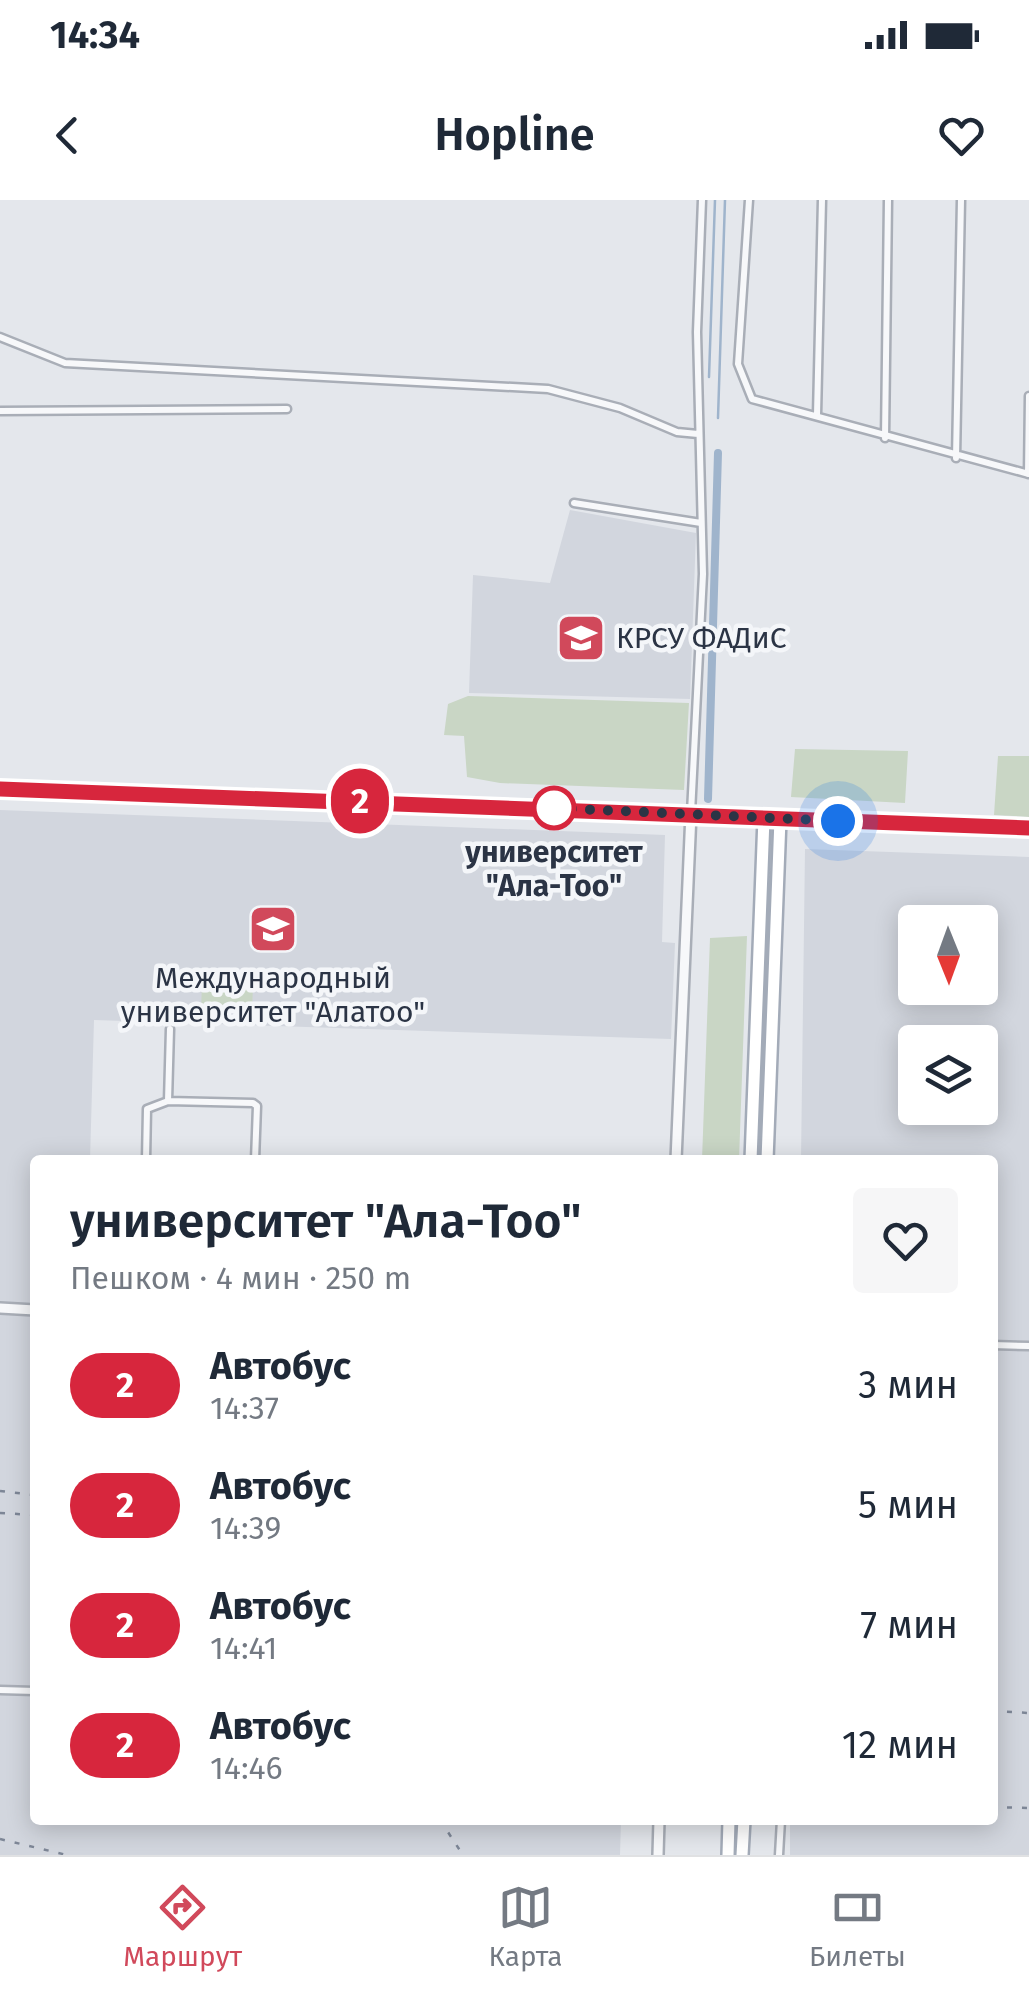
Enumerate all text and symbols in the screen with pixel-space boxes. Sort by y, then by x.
text: 14:34 [50,12,140,58]
icon: back [40,108,95,163]
text: Hopline [434,108,595,162]
icon: heart [934,108,989,163]
school or university icon: КРСУ ФАДиС [555,612,607,664]
place label: КРСУ ФАДиС [616,620,787,656]
line badge: 2 [328,768,392,834]
text: 2 [351,780,369,822]
marker: университет "Ала-Тоо" [533,787,575,829]
your location [813,796,863,846]
place label: университет "Ала-Тоо" [464,834,643,904]
school or university icon: Международный университет "Алатоо" [247,903,299,955]
north arrow [898,905,998,1005]
map controls [898,905,998,1125]
place label: Международный университет "Алатоо" [121,960,425,1030]
button: layers [898,1025,998,1125]
button: heart [853,1188,958,1293]
text: университет "Ала-Тоо" [70,1192,582,1250]
text: Пешком · 4 мин · 250 m [70,1259,411,1297]
text: Автобус [210,1343,351,1389]
text: 3 мин [858,1362,958,1408]
text: 2 [116,1364,134,1406]
text: 14:37 [210,1389,279,1427]
text: Автобус [210,1463,351,1509]
text: 5 мин [858,1482,958,1528]
text: 2 [116,1484,134,1526]
text: 14:39 [210,1509,281,1547]
text: Автобус [210,1583,351,1629]
text: 7 мин [860,1602,958,1648]
text: 2 [116,1604,134,1646]
text: 14:41 [210,1629,277,1667]
text: Автобус [210,1703,351,1749]
text: 12 мин [842,1722,958,1768]
text: 2 [116,1724,134,1766]
text: 14:46 [210,1749,282,1787]
tab: Маршрут [123,1880,242,1973]
tab: Карта [488,1880,563,1973]
tab: Билеты [809,1880,906,1973]

